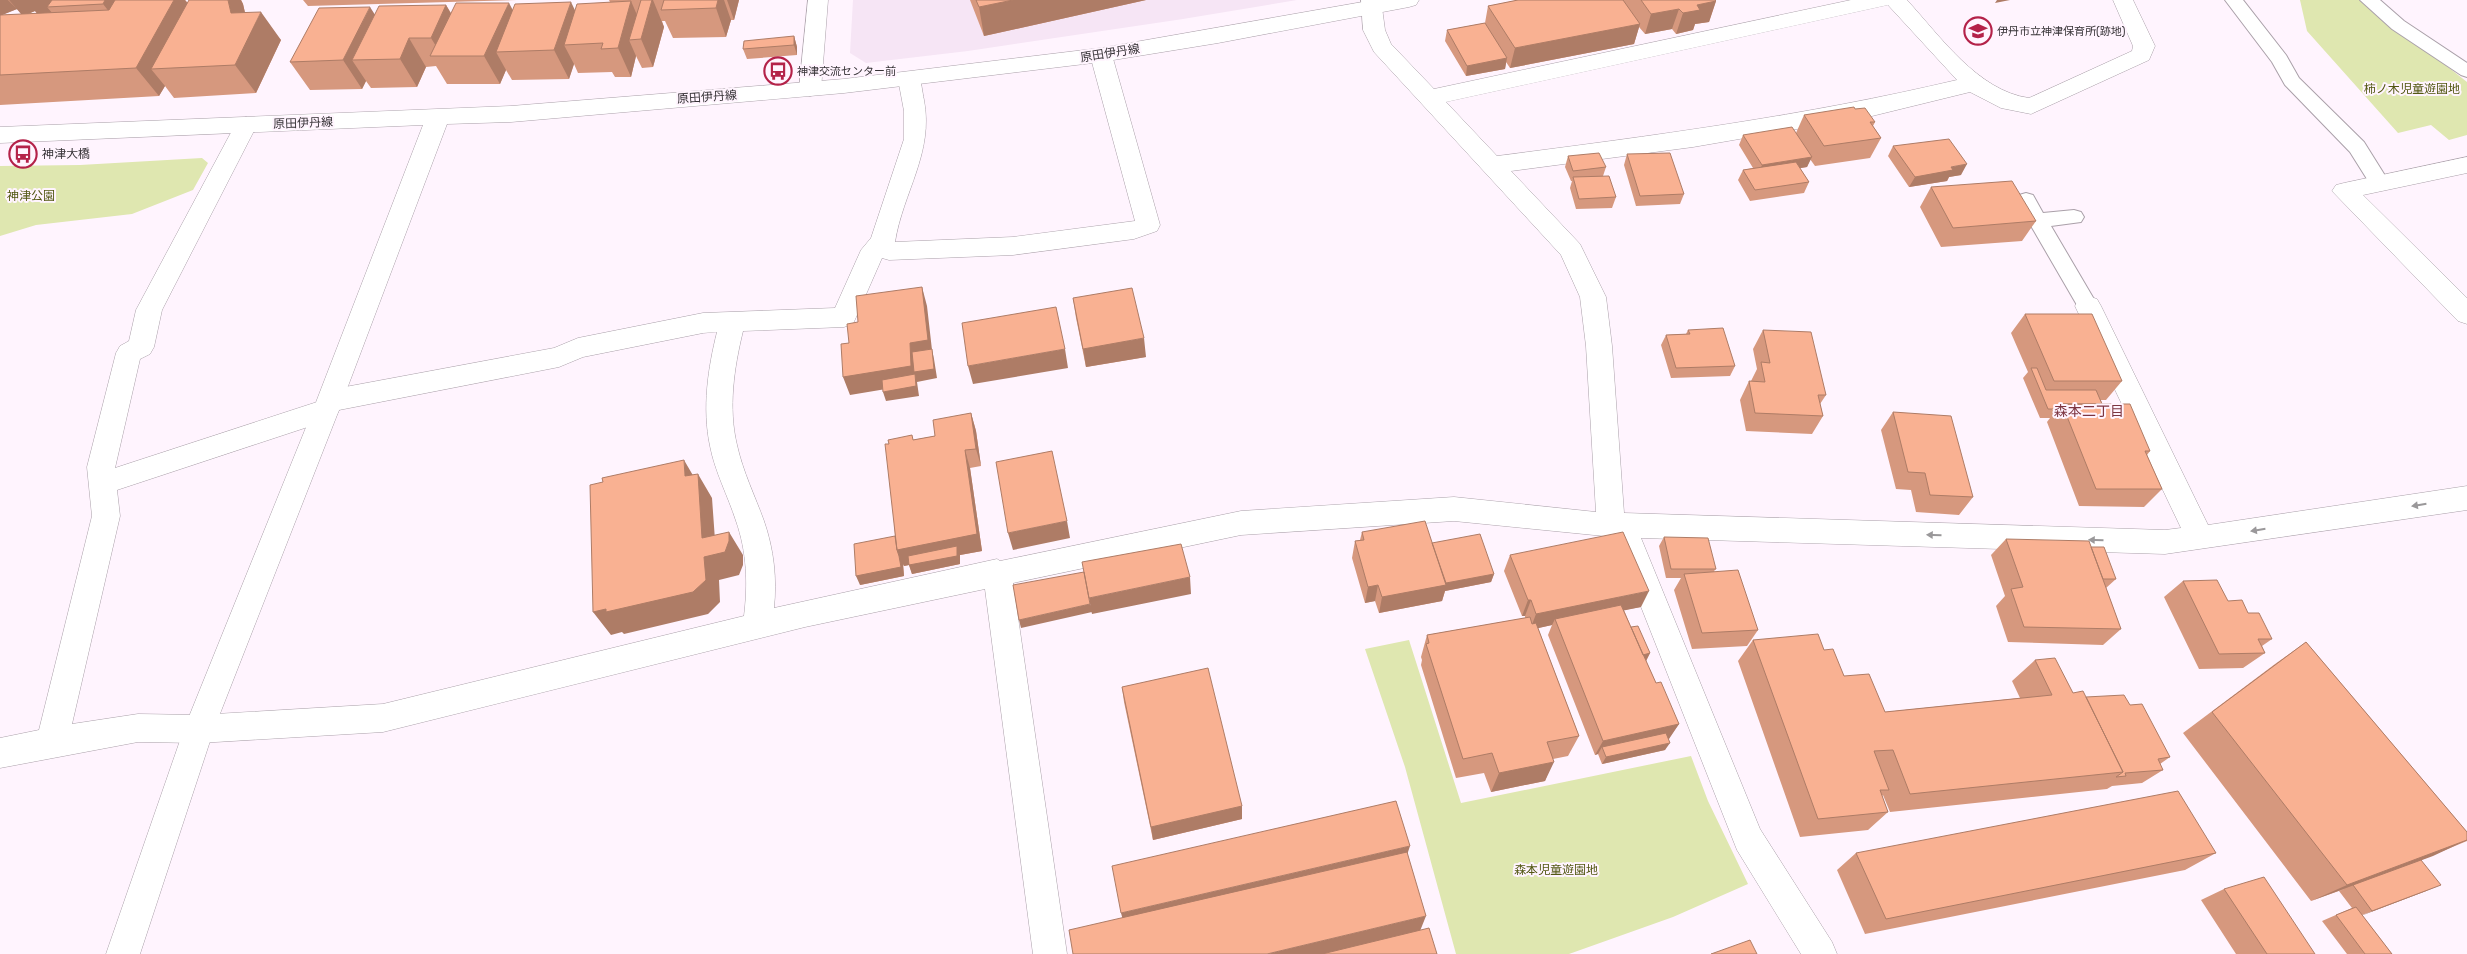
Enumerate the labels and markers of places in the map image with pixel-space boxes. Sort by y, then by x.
school or university icon: 伊丹市立神津保育所(跡地) [1963,16,1993,46]
place label: 伊丹市立神津保育所(跡地) [1997,25,2126,38]
bus stop icon: 神津交流センター前 [763,56,793,86]
place label: 神津交流センター前 [797,65,896,78]
bus stop icon: 神津大橋 [8,139,38,169]
place label: 神津大橋 [42,147,90,161]

